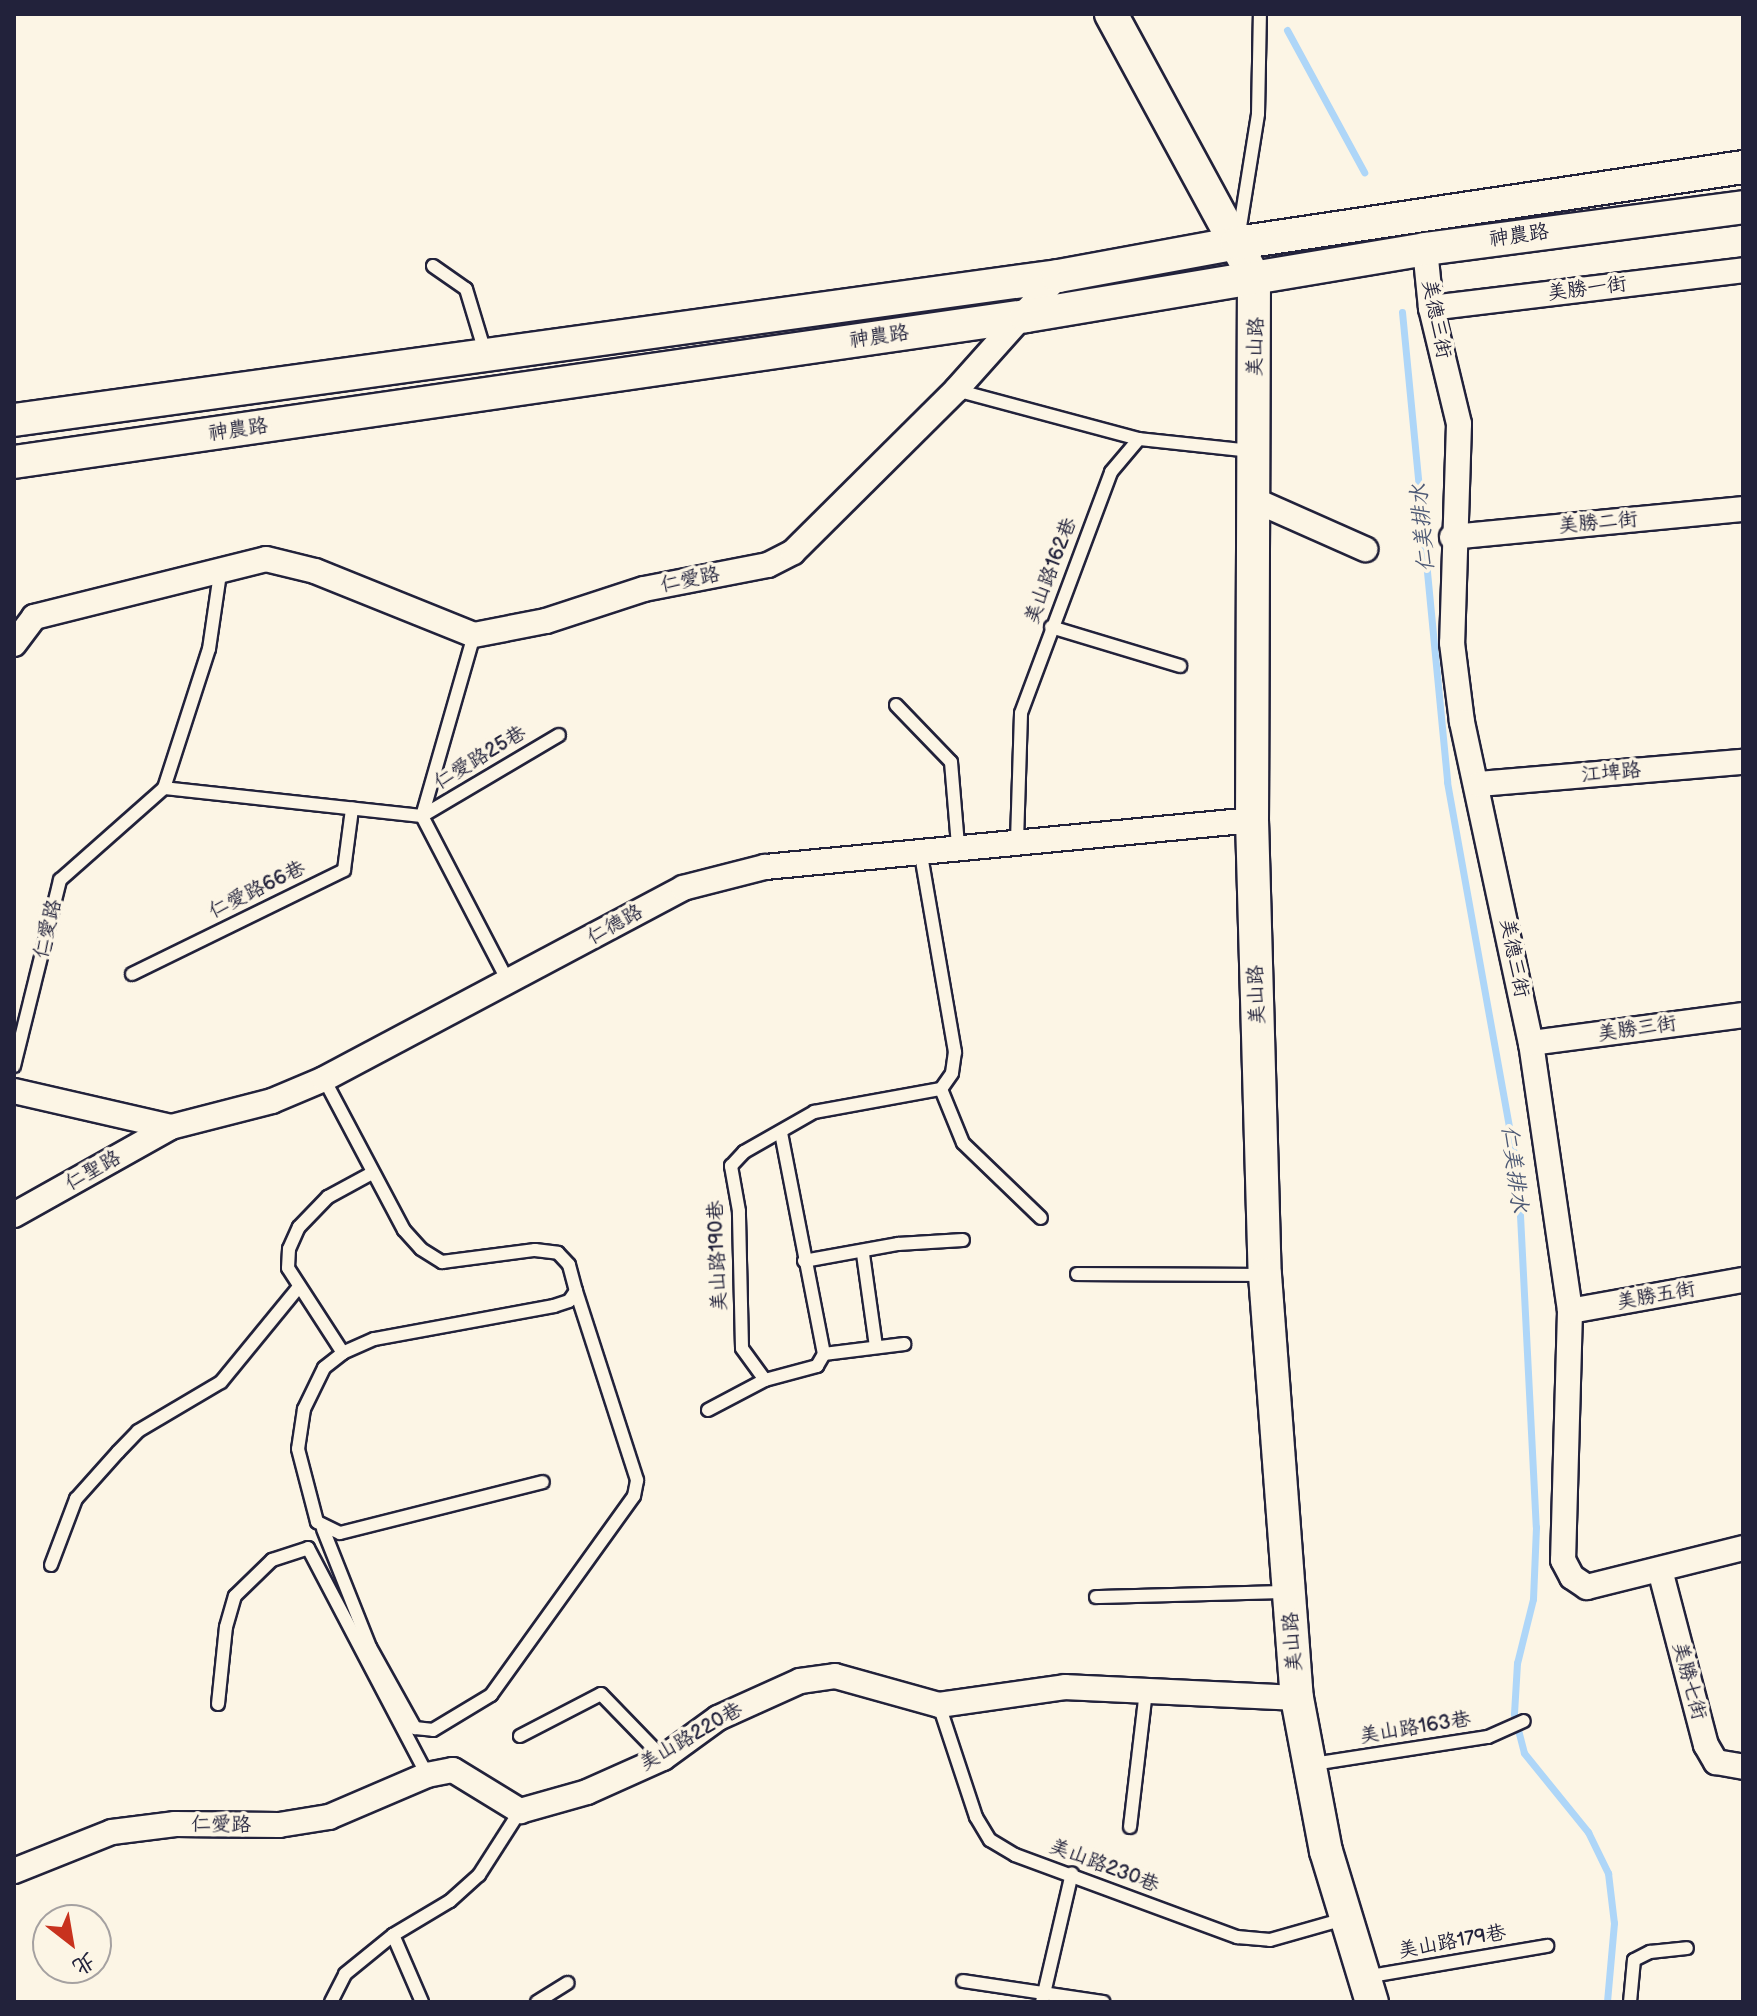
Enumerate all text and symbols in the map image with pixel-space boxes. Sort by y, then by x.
street label: 神農路 [1488,220,1550,252]
street label: 美勝一街 [1546,272,1628,306]
street label: 美德三街 [1417,277,1455,361]
street label: 美山路 [1243,317,1269,377]
street label: 神農路 [848,321,910,353]
street label: 神農路 [207,414,269,446]
water label: 仁美排水 [1406,483,1440,573]
street label: 美勝二街 [1557,508,1639,538]
street label: 美山路162巷 [1020,515,1082,627]
street label: 仁愛路 [658,562,722,598]
street label: 仁愛路25巷 [430,721,530,795]
street label: 江埤路 [1580,758,1642,788]
street label: 仁愛路66巷 [205,856,309,924]
street label: 仁愛路 [29,897,67,961]
street label: 仁德路 [583,900,647,950]
street label: 美德三街 [1495,916,1533,1000]
street label: 美山路 [1244,965,1270,1025]
street label: 美勝三街 [1596,1012,1678,1046]
water label: 仁美排水 [1496,1124,1532,1214]
street label: 仁聖路 [61,1146,125,1196]
street label: 美山路190巷 [704,1200,732,1312]
street label: 美勝五街 [1615,1277,1697,1315]
street label: 美山路 [1279,1611,1307,1673]
street label: 美勝七街 [1667,1639,1711,1723]
street label: 美山路220巷 [635,1698,747,1776]
street label: 美山路163巷 [1358,1707,1472,1749]
street label: 仁愛路 [191,1812,251,1838]
street label: 美山路230巷 [1046,1834,1162,1898]
north arrow [32,1904,112,1984]
street label: 美山路179巷 [1396,1921,1508,1963]
text: 北 [67,1946,100,1981]

